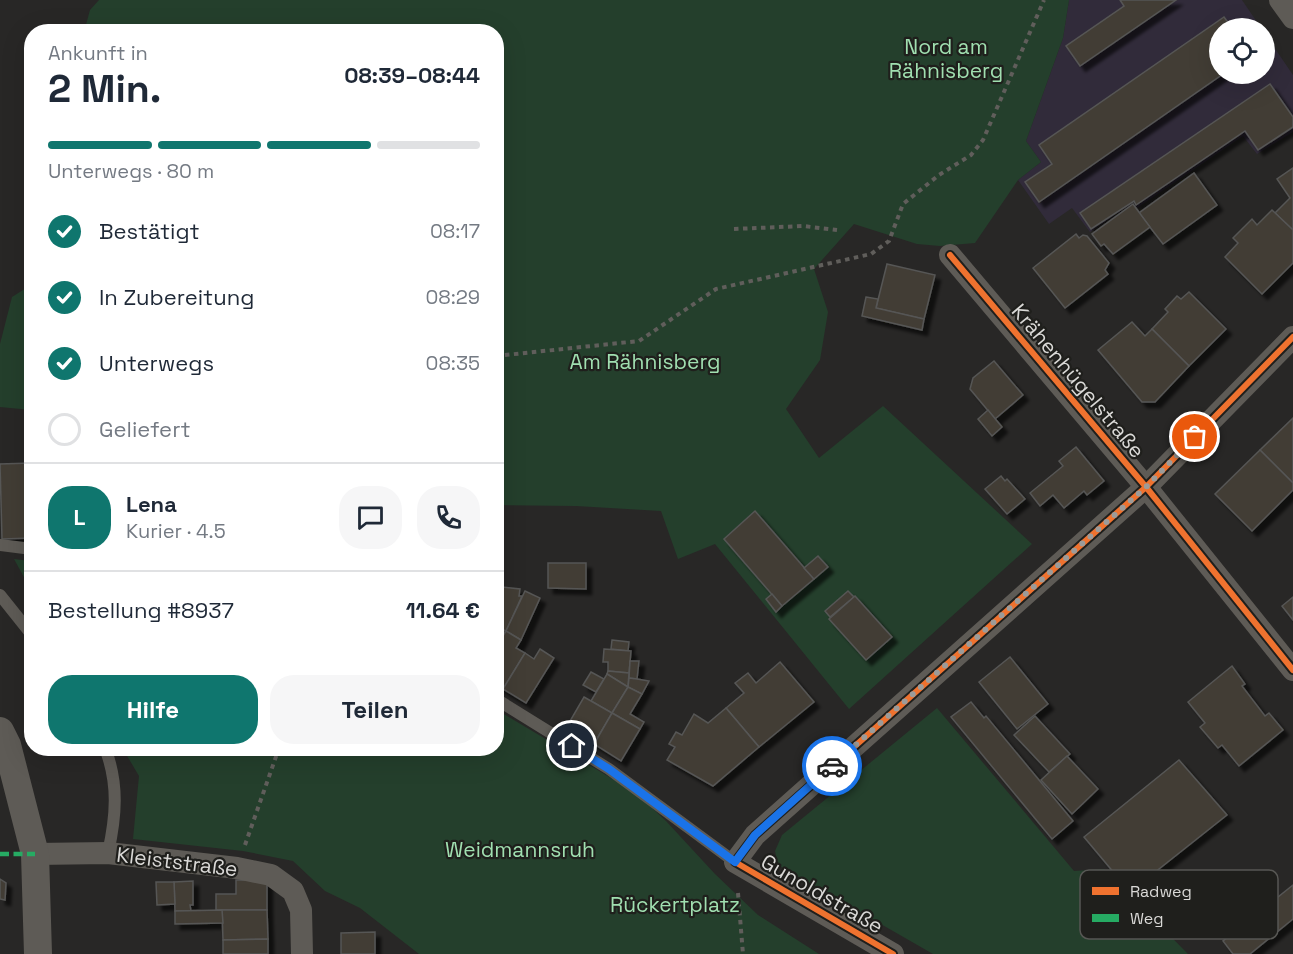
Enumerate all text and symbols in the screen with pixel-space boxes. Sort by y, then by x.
map controls [1209,18,1275,84]
button: locate [1209,18,1275,84]
park label: Nord am Rähnisberg [889,33,1003,84]
text: Ankunft in [48,40,148,66]
text: 08:39–08:44 [344,61,480,89]
text: 2 Min. [48,64,162,113]
text: Unterwegs · 80 m [48,158,214,184]
icon: check [48,215,81,248]
text: Bestätigt [99,217,200,245]
text: 08:17 [430,218,480,244]
icon: check [48,281,81,314]
text: In Zubereitung [99,283,254,311]
text: 08:29 [425,284,480,310]
street label: Krähenhügelstraße [1006,298,1151,463]
icon: check [48,347,81,380]
park label: Am Rähnisberg [570,348,720,375]
text: Unterwegs [99,349,214,377]
text: 08:35 [426,350,480,376]
pin [1169,411,1220,462]
text: Geliefert [99,415,191,443]
icon: bag [1178,420,1211,453]
button: chat [339,486,402,549]
button: phone [417,486,480,549]
text: Lena [126,490,177,518]
text: L [74,503,85,531]
text: Kurier · 4.5 [126,518,226,544]
text: Bestellung #8937 [48,596,234,624]
text: 11.64 € [406,596,480,624]
button: Hilfe [48,675,258,744]
button: Teilen [270,675,480,744]
pin [546,720,597,771]
icon: home [555,729,588,762]
courier [802,736,862,796]
icon: car [816,750,849,783]
park label: Weidmannsruh [445,836,595,863]
street label: Kleiststraße [115,841,239,882]
street label: Gunoldstraße [756,848,888,940]
legend [1080,870,1278,939]
text: Radweg [1130,881,1192,902]
park label: Rückertplatz [610,891,740,918]
text: Weg [1130,908,1164,929]

